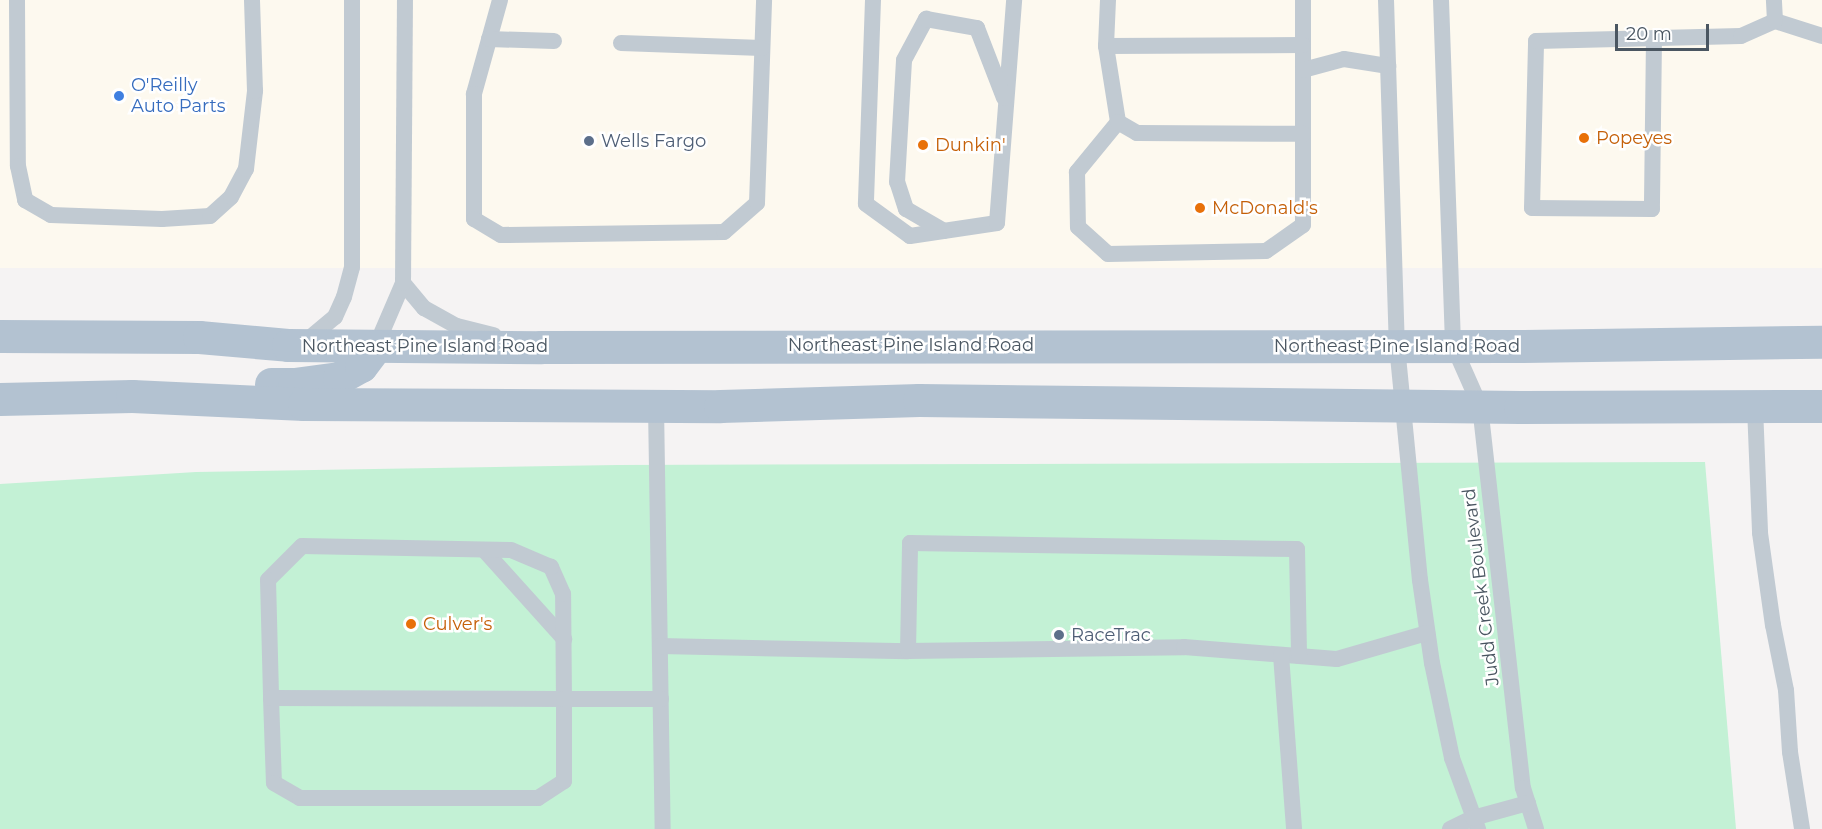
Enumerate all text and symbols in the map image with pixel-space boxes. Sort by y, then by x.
scale bar [1618,12,1712,50]
text: 20 m [1626,23,1672,45]
place label: O'Reilly Auto Parts [131,75,226,118]
marker: O'Reilly Auto Parts [112,89,126,103]
place label: Popeyes [1596,127,1672,149]
place label: Wells Fargo [601,130,706,152]
marker: Popeyes [1577,131,1591,145]
marker: Wells Fargo [582,134,596,148]
place label: Dunkin' [935,134,1006,156]
marker: Dunkin' [916,138,930,152]
place label: McDonald's [1212,197,1318,219]
marker: McDonald's [1193,201,1207,215]
street label: Northeast Pine Island Road [788,334,1034,356]
street label: Northeast Pine Island Road [302,335,548,357]
street label: Northeast Pine Island Road [1274,335,1520,357]
street label: Judd Creek Boulevard [1458,487,1504,687]
place label: Culver's [423,613,492,635]
marker: Culver's [404,617,418,631]
place label: RaceTrac [1071,624,1151,646]
marker: RaceTrac [1052,628,1066,642]

